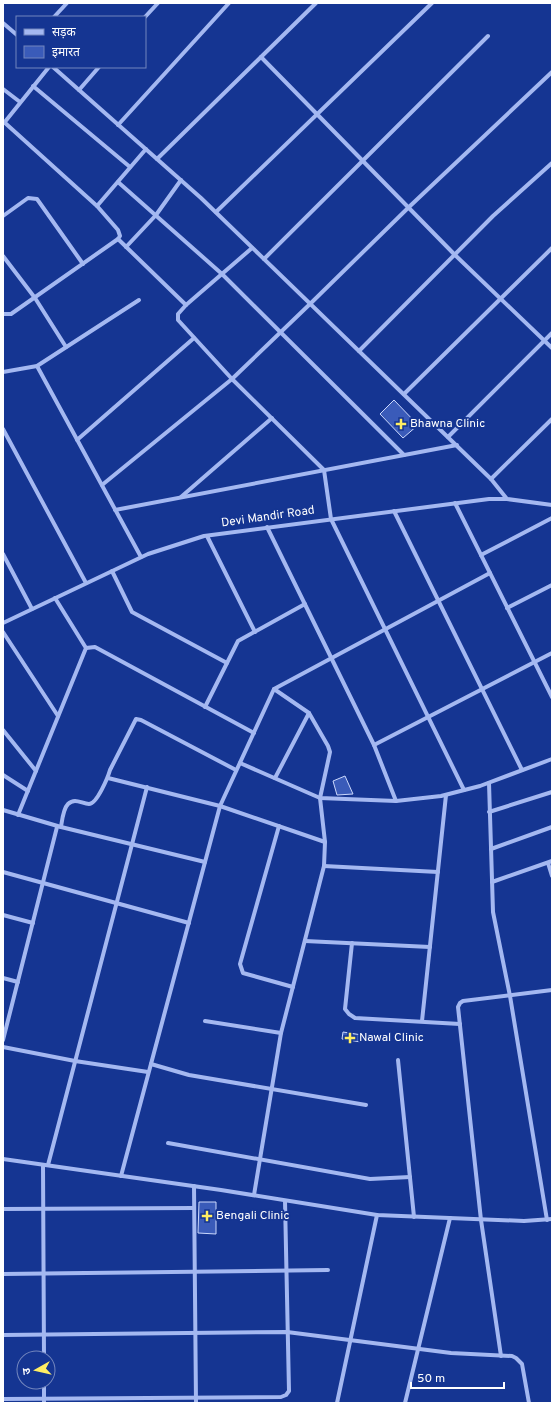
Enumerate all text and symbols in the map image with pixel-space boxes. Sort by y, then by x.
legend [16,16,146,68]
text: सड़क [52,25,77,41]
text: इमारत [52,45,81,61]
place label: Bhawna Clinic [410,416,485,432]
marker: Bhawna Clinic [395,418,407,430]
street label: Devi Mandir Road [220,503,316,531]
place label: Nawal Clinic [359,1030,424,1046]
marker: Nawal Clinic [344,1032,356,1044]
place label: Bengali Clinic [216,1208,289,1224]
marker: Bengali Clinic [201,1210,213,1222]
north arrow [16,1350,56,1390]
scale bar [411,1364,504,1390]
text: उ [20,1367,34,1375]
text: 50 m [417,1371,445,1387]

